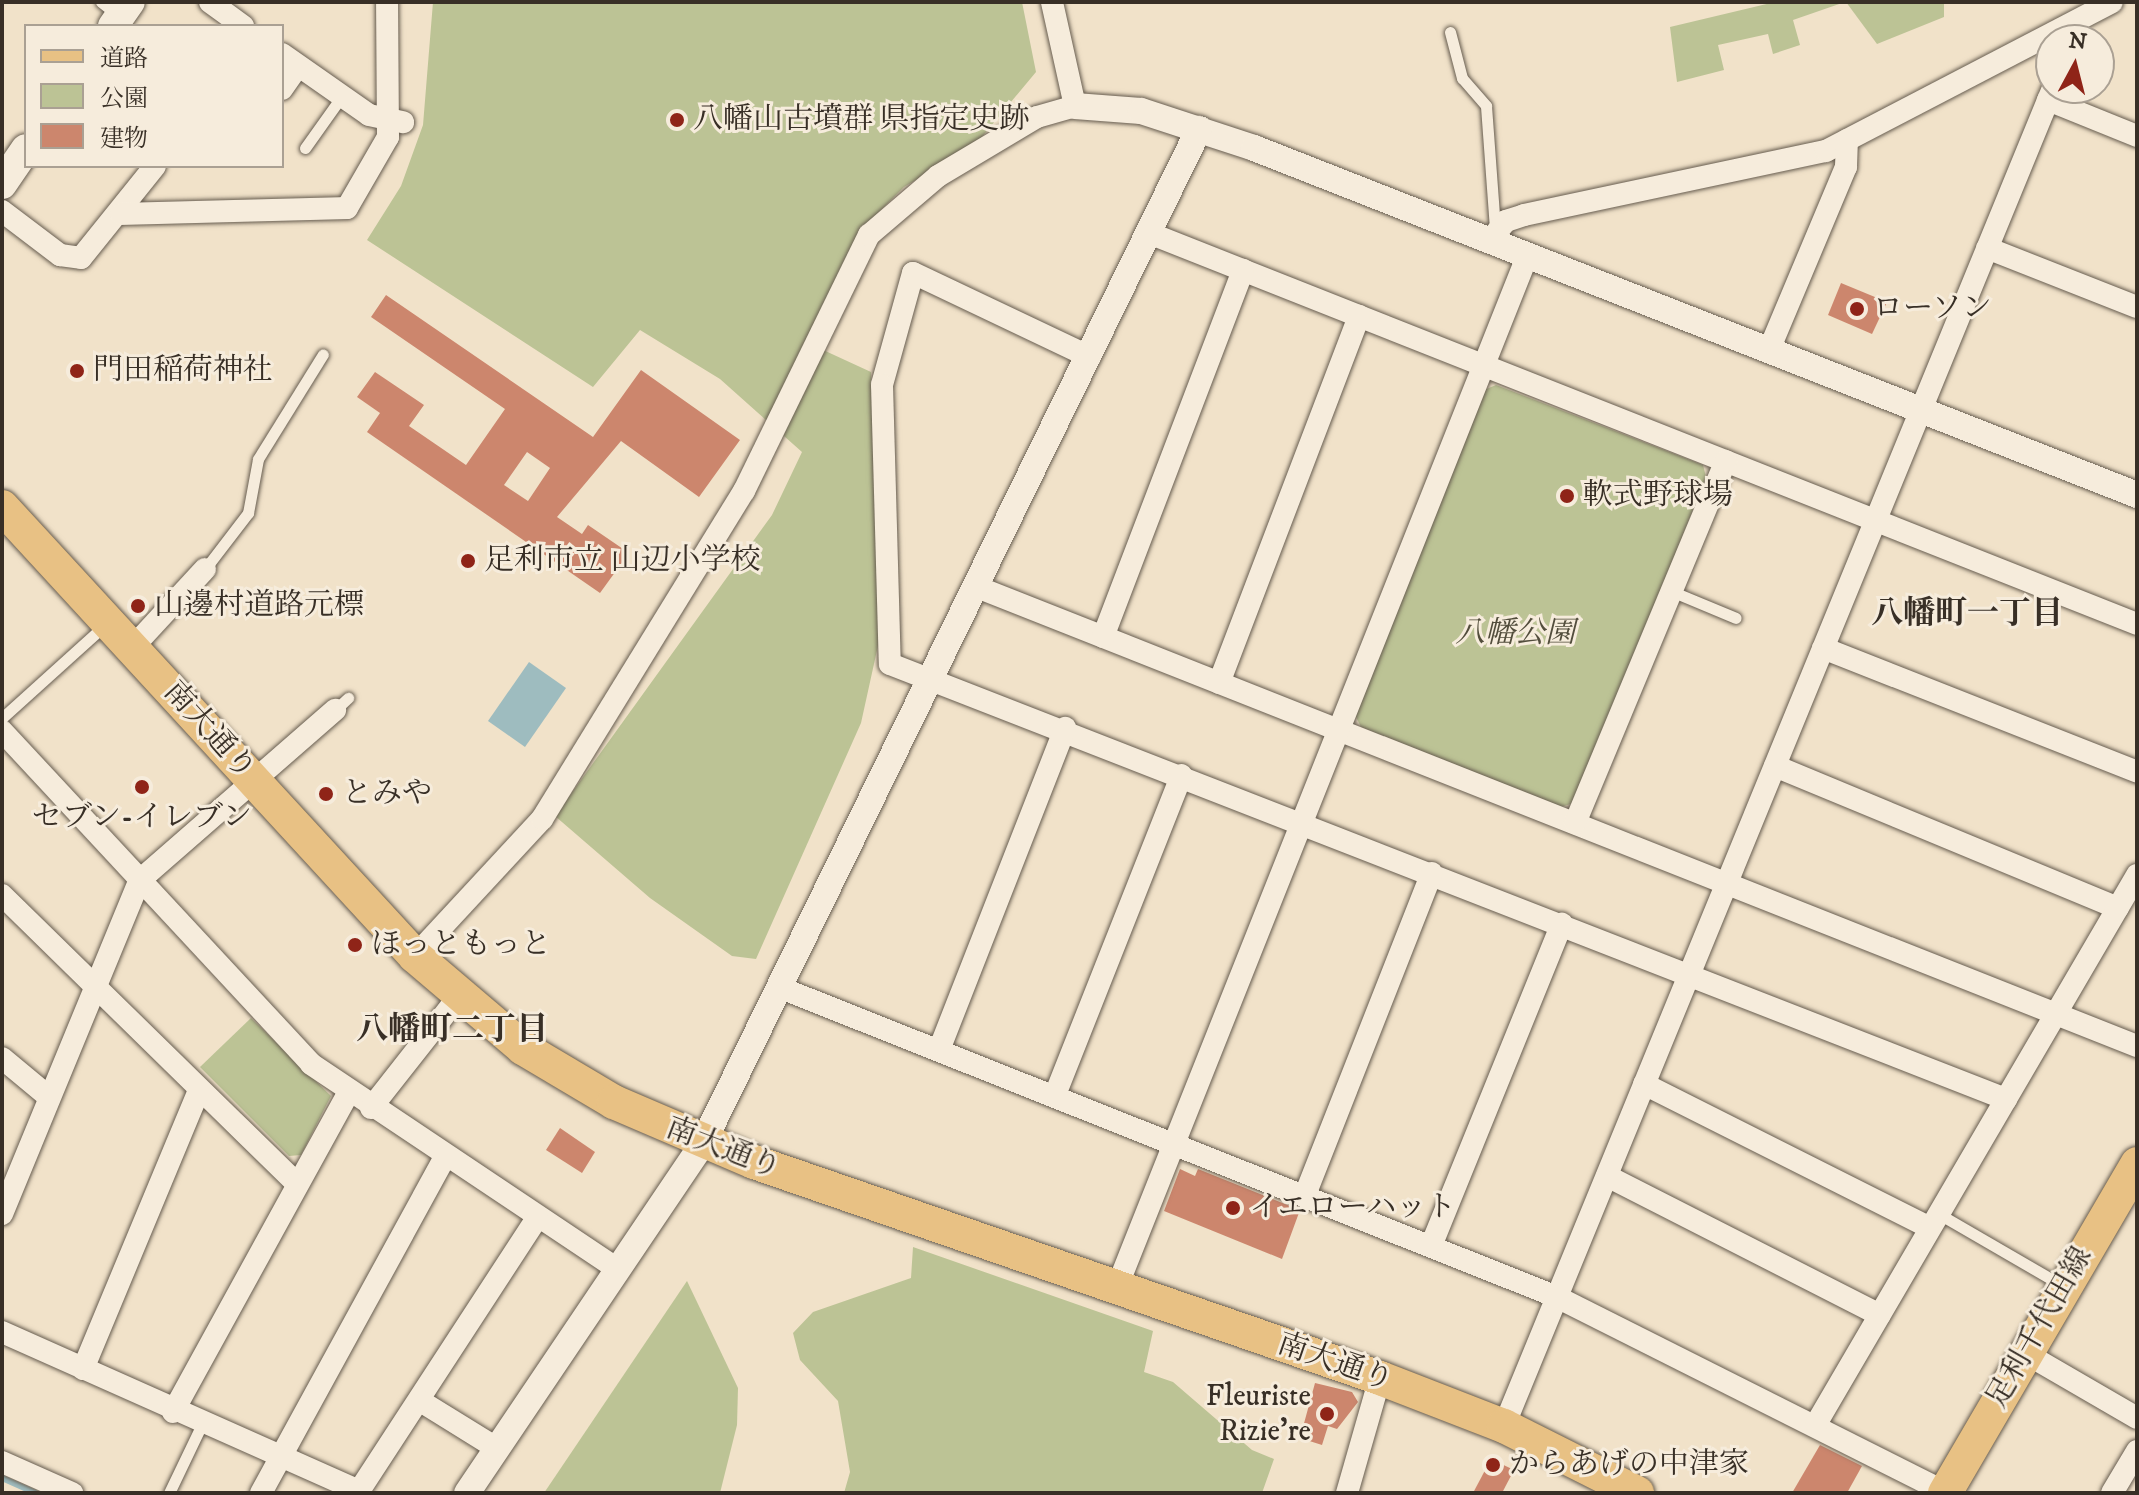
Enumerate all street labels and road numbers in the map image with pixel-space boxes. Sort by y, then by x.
street label: 南大通り [155,674,263,788]
street label: 南大通り [661,1111,785,1187]
street label: 足利千代田線 [1979,1241,2101,1415]
street label: 南大通り [1272,1326,1398,1400]

